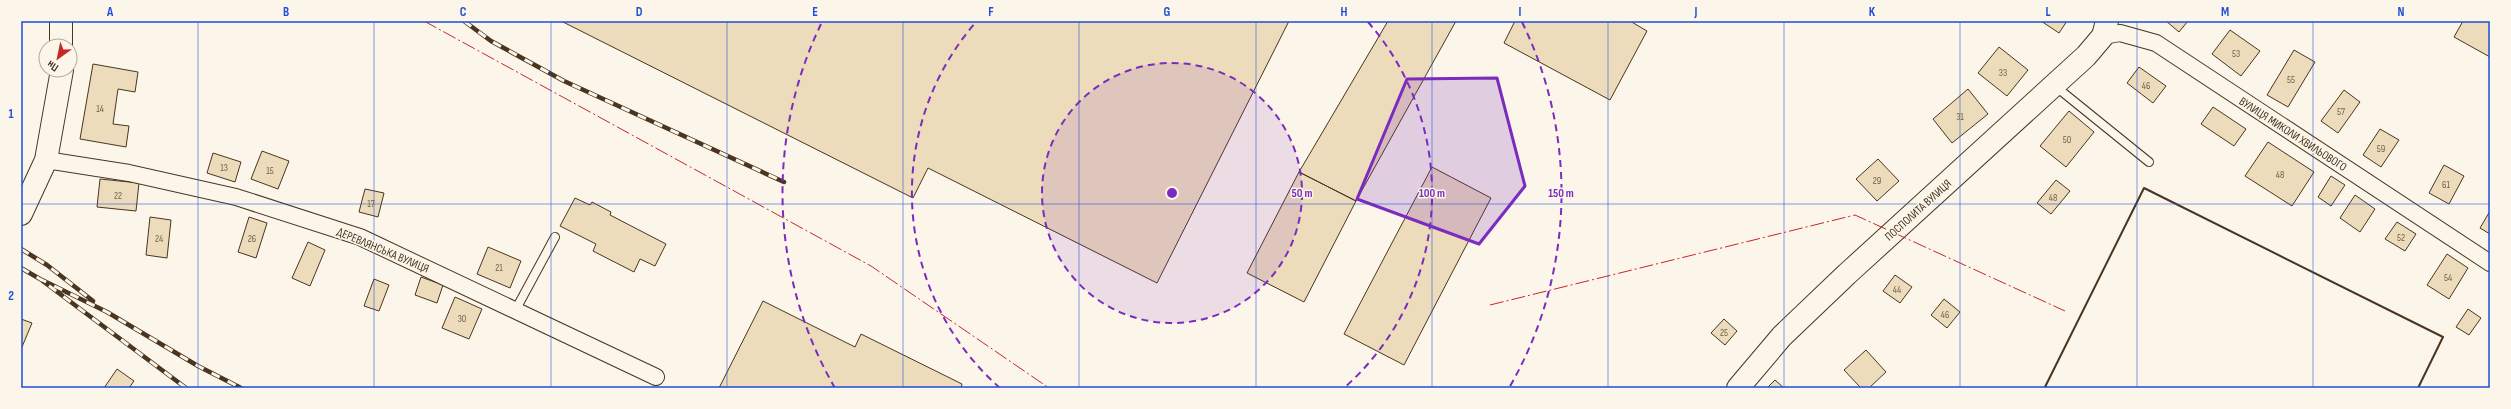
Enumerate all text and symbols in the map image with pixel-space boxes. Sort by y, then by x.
text: A [106,4,114,20]
text: B [283,4,289,20]
text: C [460,4,467,20]
text: D [636,4,643,20]
text: E [812,4,818,20]
text: F [988,4,994,20]
text: G [1164,4,1171,20]
text: H [1341,4,1348,20]
text: I [1519,4,1522,20]
text: J [1694,4,1698,20]
text: K [1869,4,1876,20]
text: L [2045,4,2051,20]
text: M [2221,4,2229,20]
text: N [2398,4,2405,20]
north arrow [38,38,78,78]
house number: 53 [2232,48,2240,60]
text: Пн [45,58,61,74]
house number: 33 [1999,67,2007,79]
house number: 55 [2287,74,2295,86]
house number: 46 [2142,80,2150,92]
street label: ВУЛИЦЯ МИКОЛИ ХВИЛЬОВОГО [2236,94,2350,175]
house number: 14 [96,103,104,115]
text: 1 [8,106,14,122]
house number: 57 [2337,106,2345,118]
house number: 31 [1956,111,1964,123]
house number: 50 [2063,134,2071,146]
house number: 59 [2377,143,2385,155]
house number: 13 [220,162,228,174]
house number: 15 [266,165,274,177]
house number: 48 [2276,169,2284,181]
house number: 29 [1873,175,1881,187]
street label: ПОСПОЛИТА ВУЛИЦЯ [1882,176,1955,244]
house number: 61 [2442,179,2450,191]
centre of rings [1165,186,1179,200]
text: 50 m [1292,186,1312,201]
text: 100 m [1419,186,1445,201]
text: 150 m [1548,186,1574,201]
house number: 22 [114,190,122,202]
house number: 48 [2049,192,2057,204]
house number: 17 [367,198,375,210]
street label: ДЕРЕВЛЯНСЬКА ВУЛИЦЯ [334,224,431,277]
house number: 52 [2397,232,2405,244]
house number: 24 [155,233,163,245]
house number: 26 [248,233,256,245]
house number: 21 [495,262,503,274]
house number: 54 [2444,272,2452,284]
house number: 44 [1893,284,1901,296]
text: 2 [8,288,14,304]
house number: 46 [1941,309,1949,321]
house number: 30 [458,313,466,325]
house number: 25 [1720,327,1728,339]

